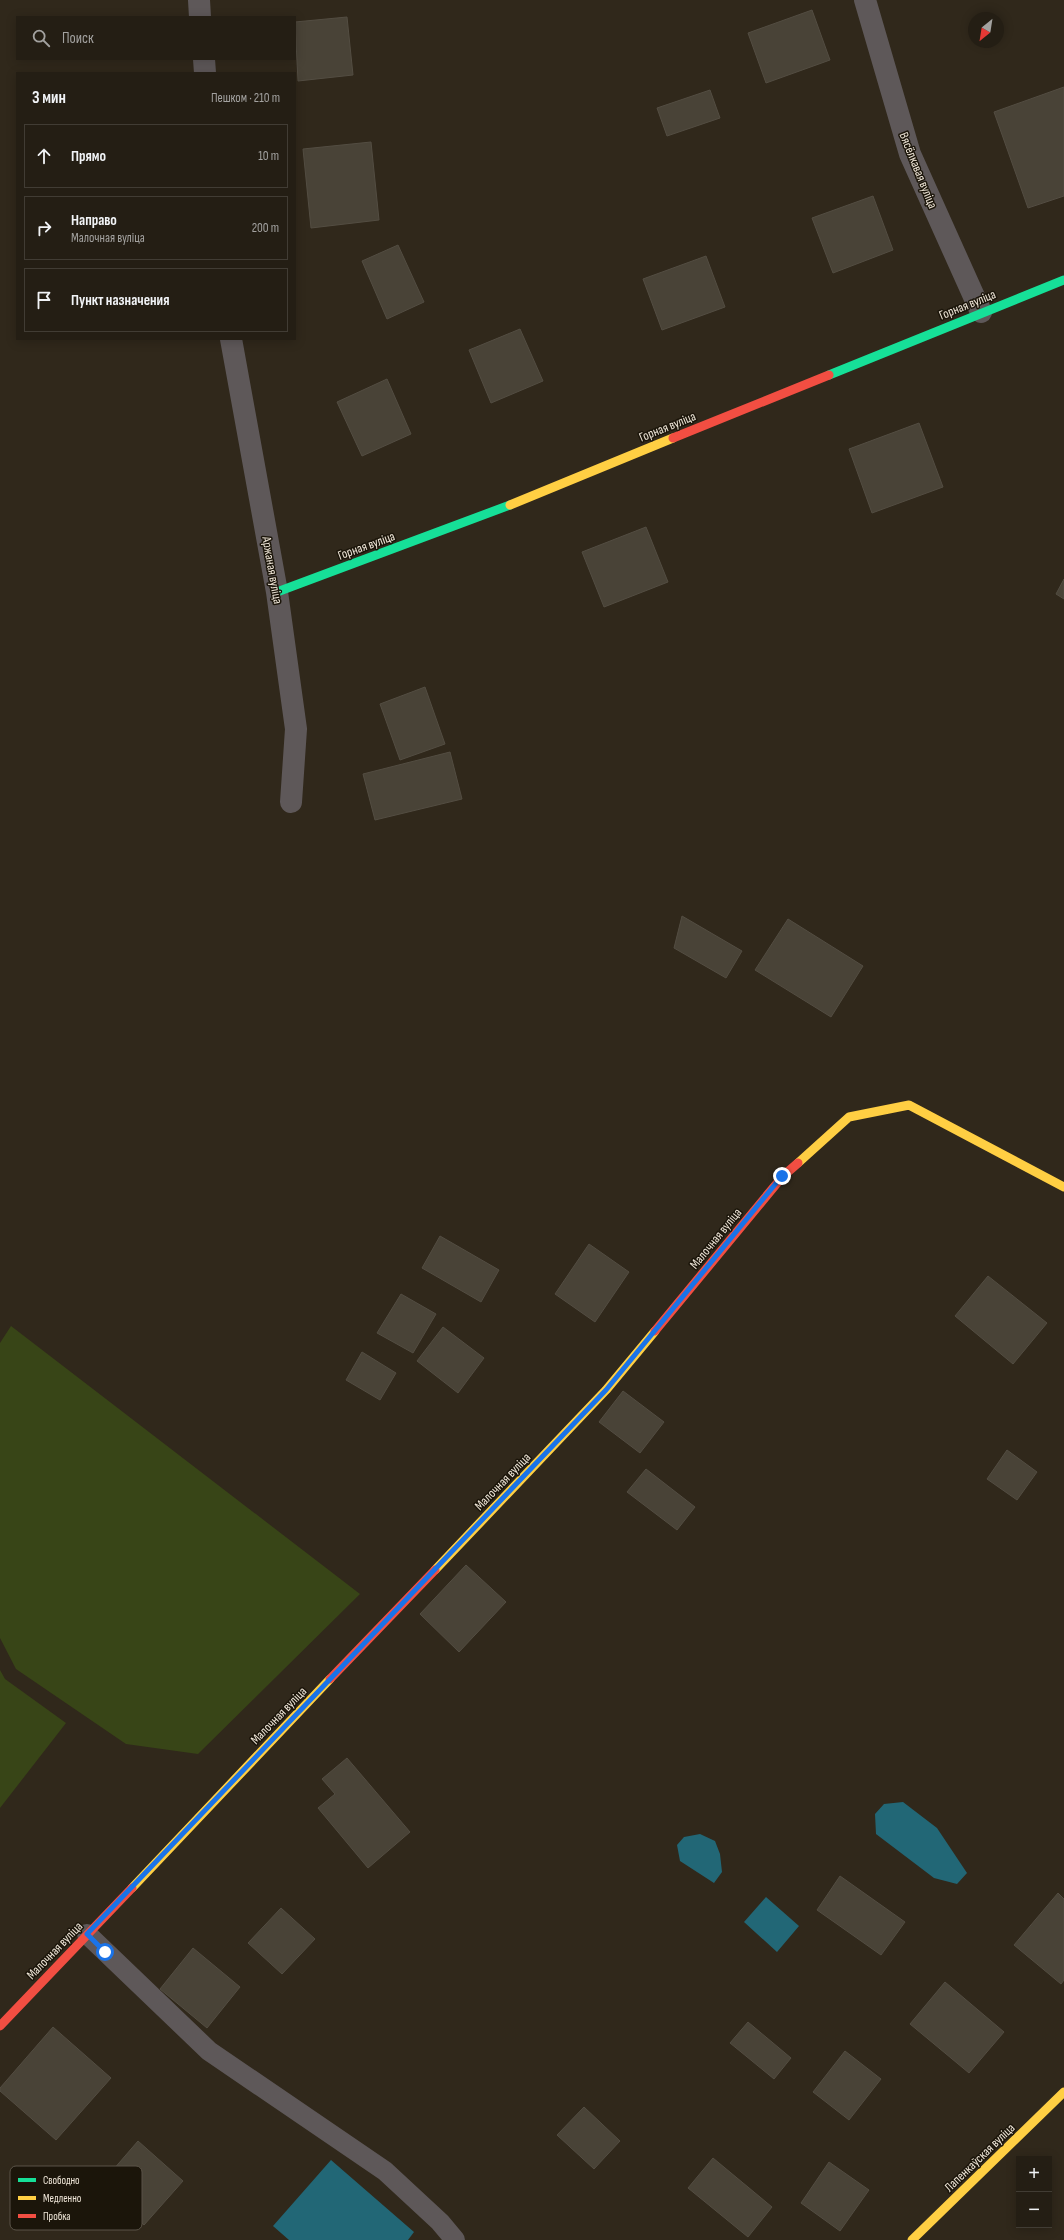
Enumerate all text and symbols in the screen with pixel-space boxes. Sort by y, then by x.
north arrow [968,12,1004,48]
search box [16,16,296,60]
icon: search [30,27,52,49]
text: Поиск [62,29,94,48]
text: 3 мин [32,88,66,108]
text: Пешком · 210 m [211,90,280,106]
street label: Вясёлкавая вуліца [896,130,941,211]
icon: ahead [33,145,55,167]
text: Прямо [71,147,106,166]
text: 10 m [258,148,279,164]
text: Направо [71,211,117,230]
icon: right [33,217,55,239]
text: 200 m [252,220,279,236]
text: Малочная вуліца [71,230,145,246]
street label: Горная вуліца [937,286,998,324]
icon: arrive [33,289,55,311]
text: Пункт назначения [71,291,169,310]
street label: Горная вуліца [637,408,698,446]
street label: Горная вуліца [336,528,397,564]
street label: Аржаная вуліца [258,534,286,605]
route end [773,1167,791,1185]
street label: Малочная вуліца [686,1205,745,1272]
street label: Малочная вуліца [471,1450,534,1514]
street label: Малочная вуліца [247,1684,310,1748]
street label: Малочная вуліца [23,1919,86,1983]
route start [96,1943,114,1961]
street label: Лапенкаўская вуліца [941,2120,1018,2195]
map controls [1016,2156,1052,2228]
button: + [1016,2156,1052,2192]
legend [10,2166,142,2230]
text: Свободно [43,2174,80,2187]
text: Медленно [43,2192,82,2205]
button: − [1016,2192,1052,2228]
text: Пробка [43,2210,71,2223]

